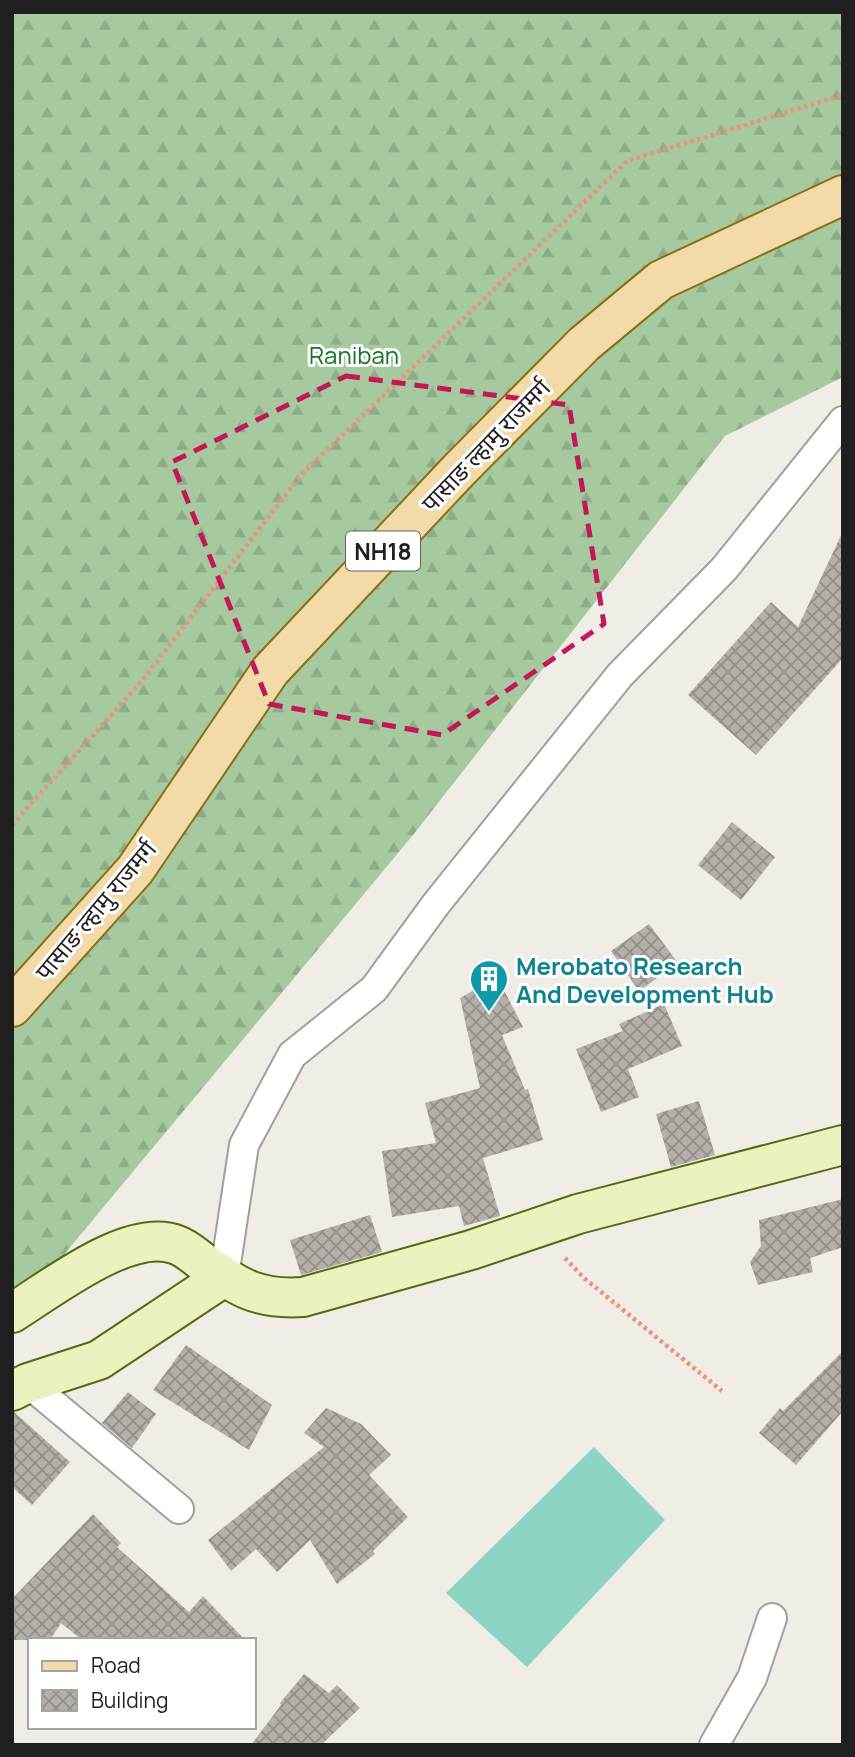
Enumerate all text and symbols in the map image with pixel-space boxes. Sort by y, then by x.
park label: Raniban [309,338,399,371]
street label: पासाङ ल्हामु राजमर्ग [413,371,557,519]
road number: NH18 [346,531,420,570]
street label: पासाङ ल्हामु राजमर्ग [27,833,164,987]
place label: Merobato Research And Development Hub [516,949,774,1010]
building icon: Merobato Research And Development Hub [468,958,510,1013]
legend [28,1638,256,1729]
text: Road [91,1651,141,1679]
text: Building [91,1686,168,1714]

